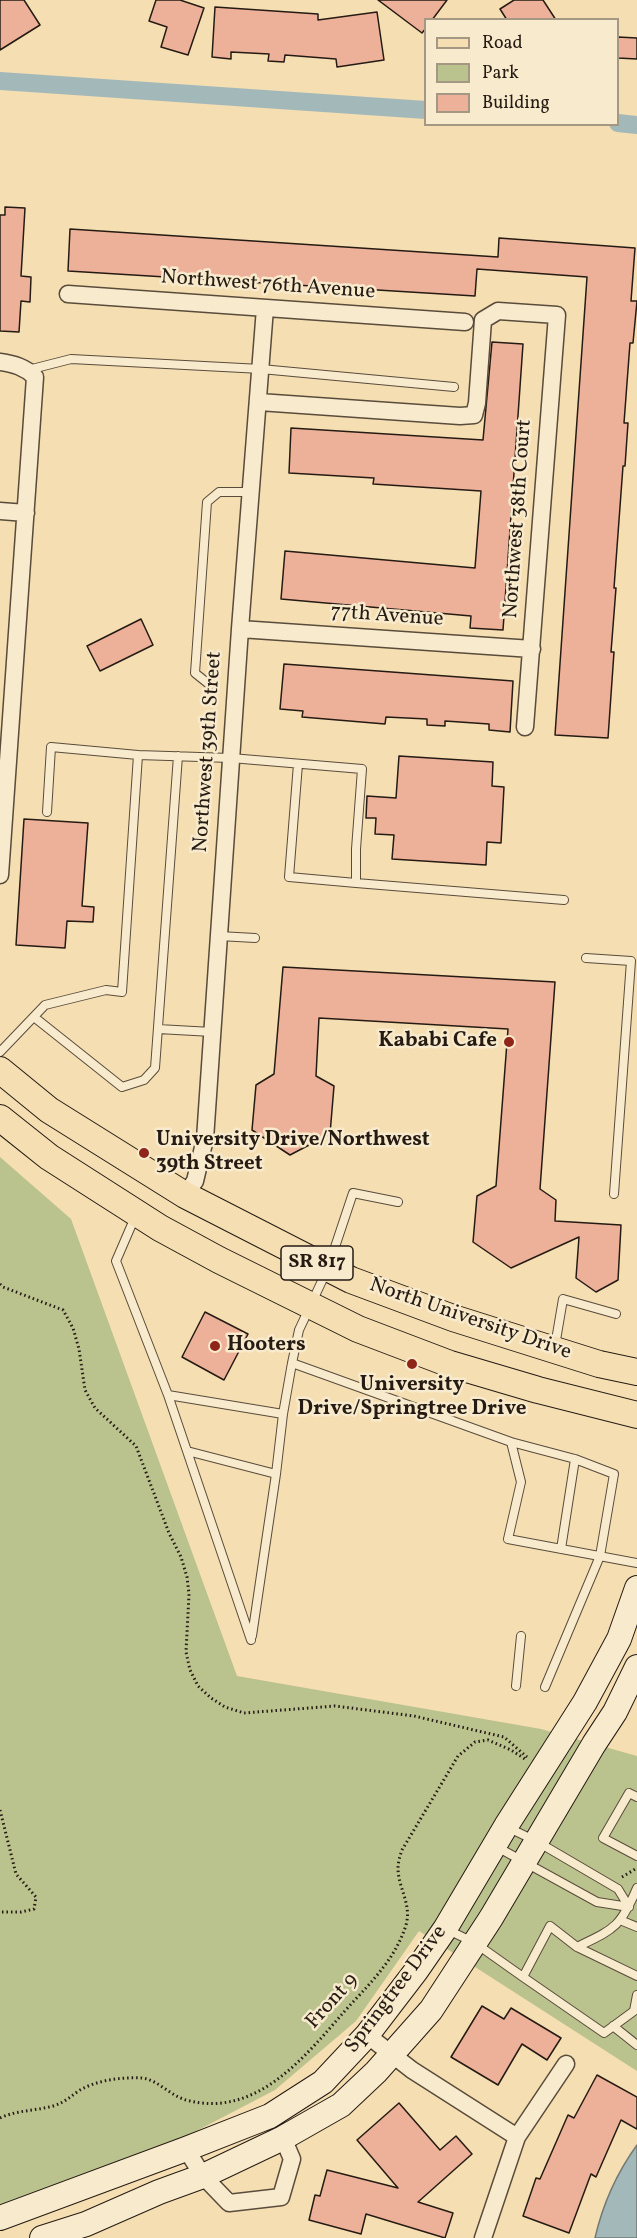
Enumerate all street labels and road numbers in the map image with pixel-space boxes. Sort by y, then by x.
street label: Northwest 76th Avenue [160,266,376,306]
street label: Northwest 38th Court [499,419,539,619]
street label: 77th Avenue [330,600,444,634]
street label: Northwest 39th Street [189,651,229,853]
road number: SR 817 [281,1246,353,1280]
street label: North University Drive [366,1274,574,1366]
street label: Springtree Drive [341,1921,453,2059]
street label: Front 9 [302,1969,364,2035]

